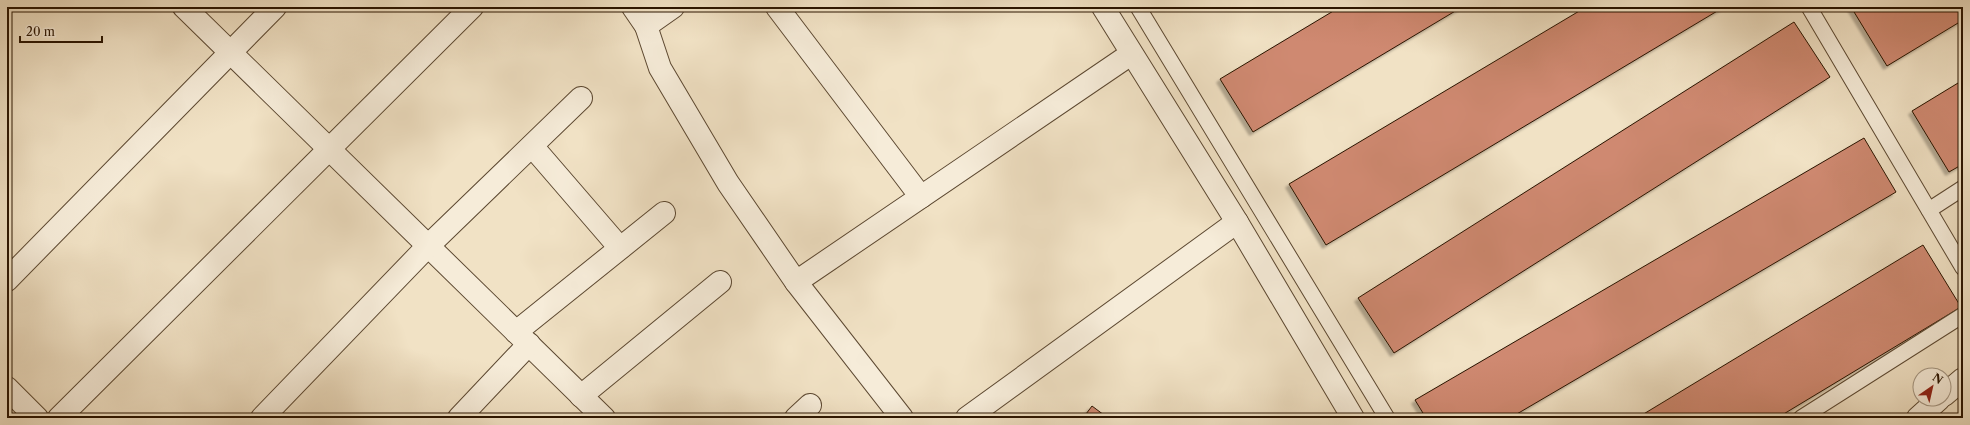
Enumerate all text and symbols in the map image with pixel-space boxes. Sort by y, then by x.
scale bar [20,18,102,44]
text: 20 m [26,24,55,39]
north arrow [1912,367,1952,407]
text: N [1930,370,1946,387]

